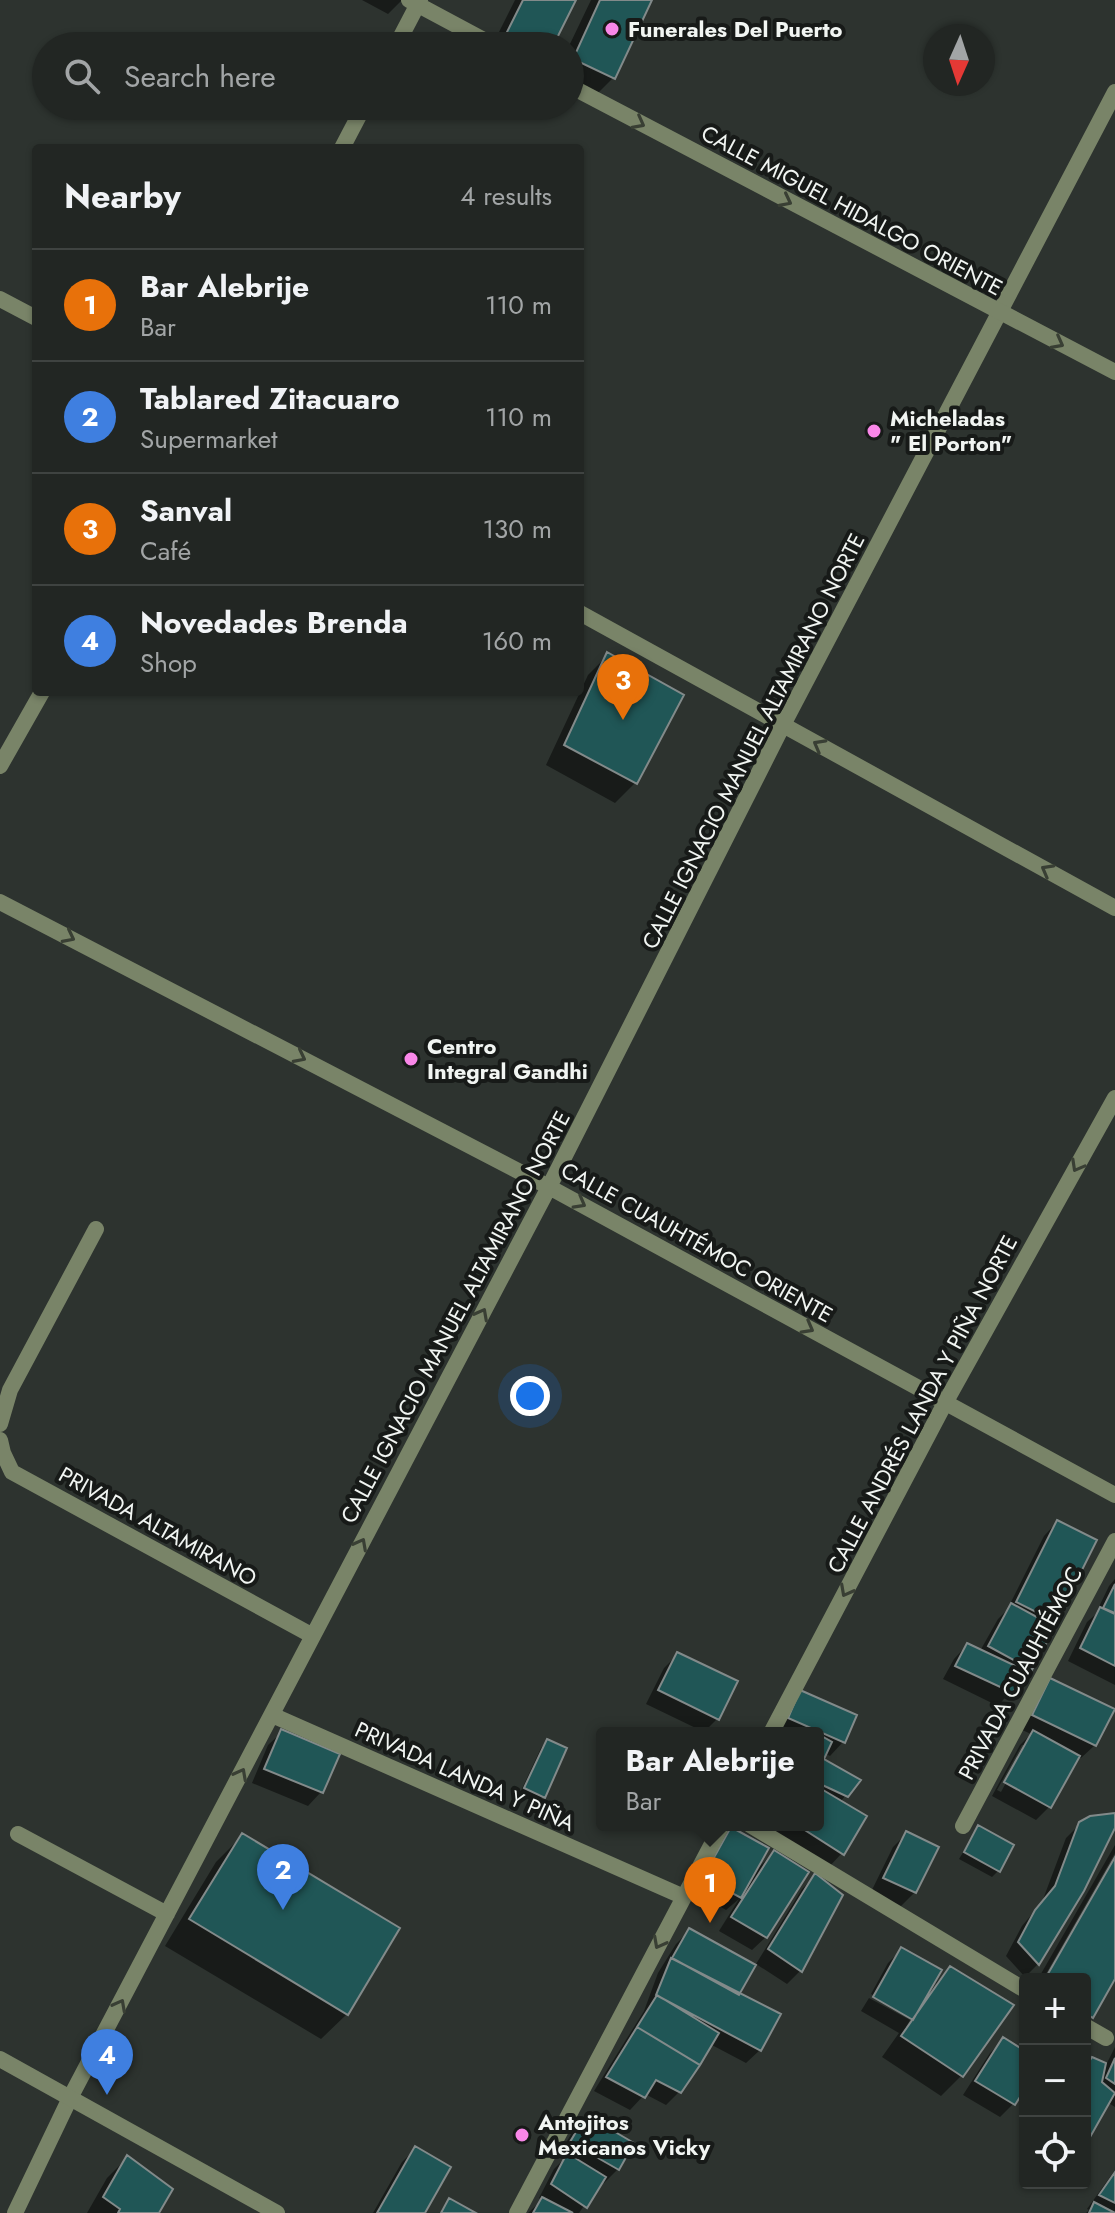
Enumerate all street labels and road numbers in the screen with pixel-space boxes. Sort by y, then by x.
street label: CALLE MIGUEL HIDALGO ORIENTE [696,117,1008,303]
street label: CALLE IGNACIO MANUEL ALTAMIRANO NORTE [634,528,872,954]
street label: CALLE IGNACIO MANUEL ALTAMIRANO NORTE [332,1105,578,1529]
street label: CALLE CUAUHTÉMOC ORIENTE [555,1154,839,1330]
street label: CALLE ANDRÉS LANDA Y PIÑA NORTE [819,1229,1025,1579]
street label: PRIVADA ALTAMIRANO [53,1458,263,1594]
street label: PRIVADA CUAUHTÉMOC [950,1561,1090,1785]
street label: PRIVADA LANDA Y PIÑA [350,1713,580,1839]

